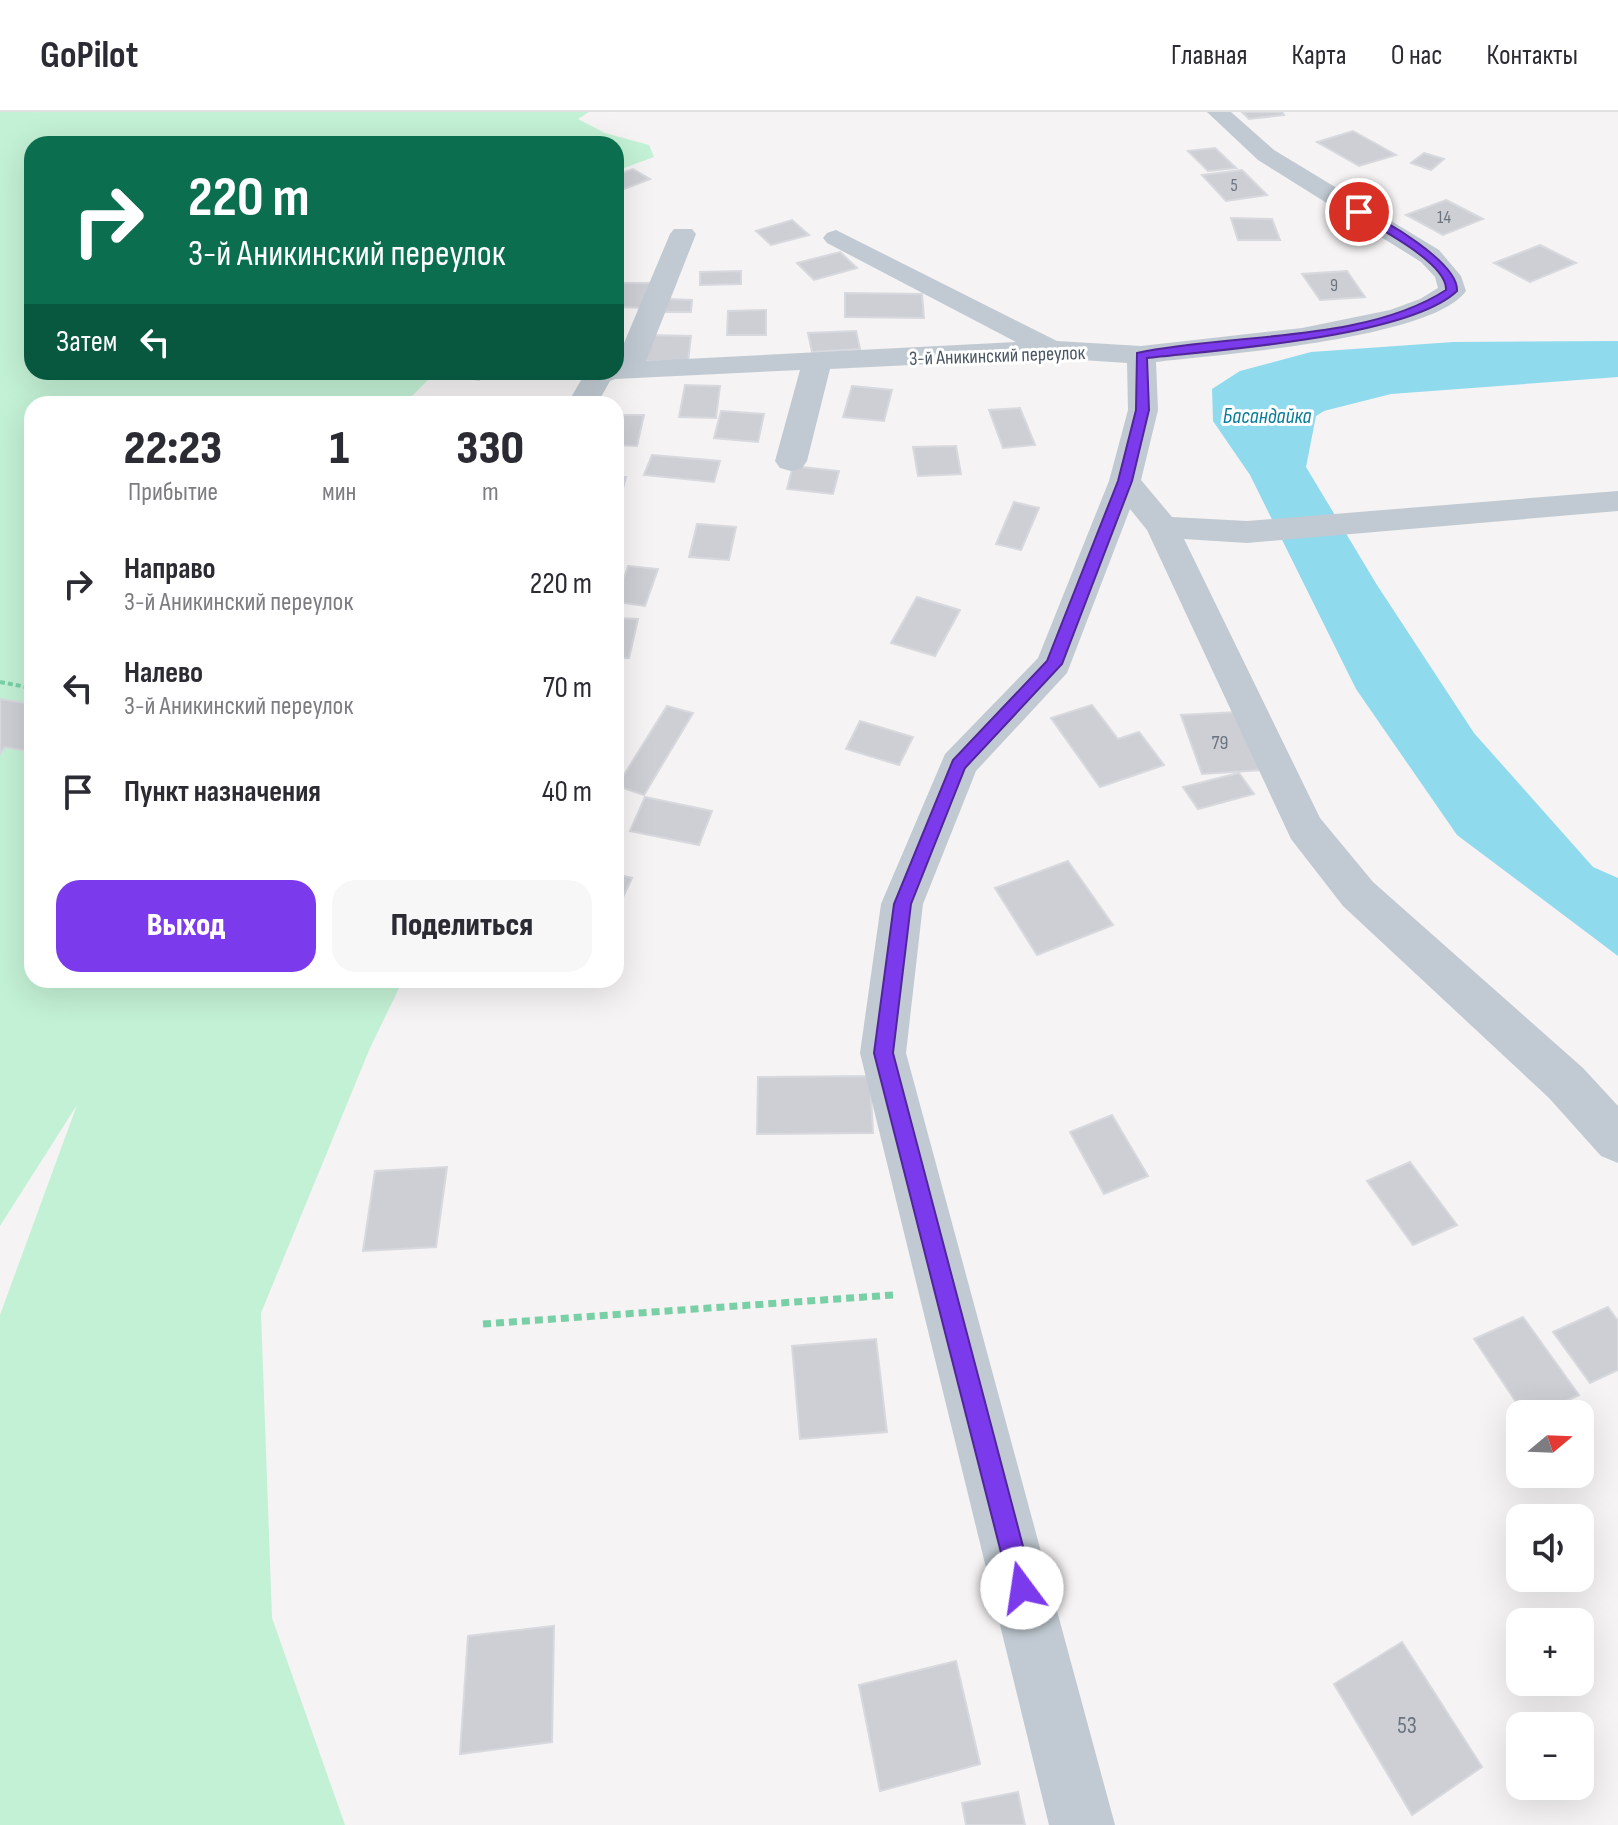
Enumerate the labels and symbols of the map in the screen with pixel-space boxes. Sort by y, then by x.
house number: 5 [1230,175,1238,196]
pin [1325,178,1393,246]
house number: 14 [1437,207,1451,228]
house number: 9 [1330,275,1338,296]
street label: 3-й Аникинский переулок [908,341,1086,371]
water label: Басандайка [1223,403,1311,430]
house number: 79 [1212,731,1228,755]
north arrow [1506,1400,1594,1488]
position arrow [980,1546,1064,1630]
house number: 53 [1397,1711,1417,1740]

